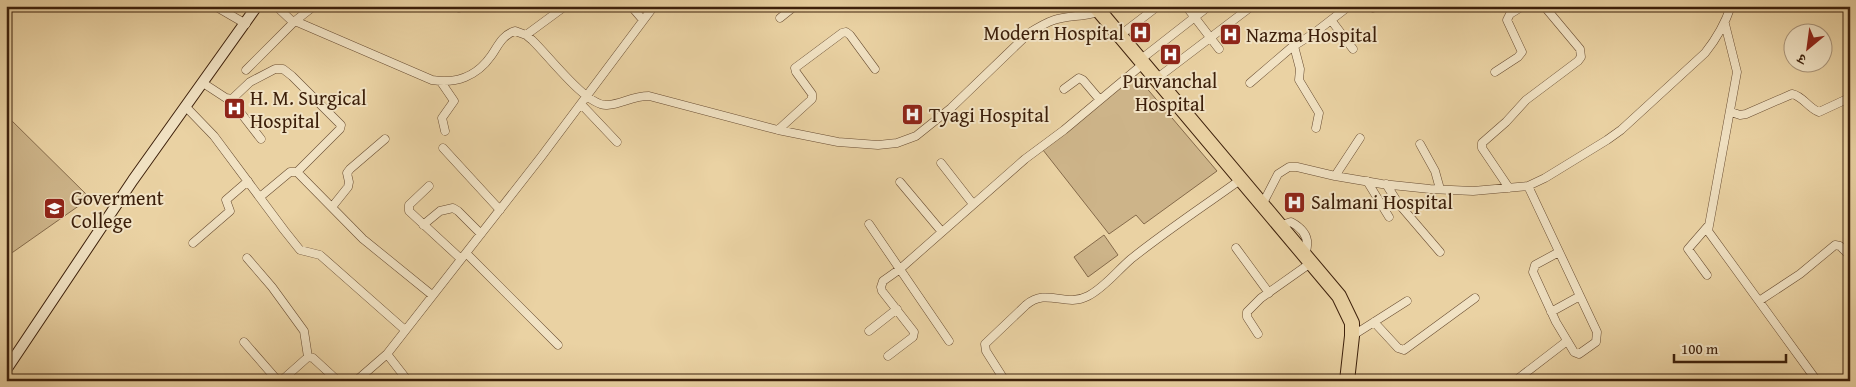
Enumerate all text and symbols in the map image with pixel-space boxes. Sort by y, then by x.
place label: Modern Hospital [984,18,1124,47]
place label: Nazma Hospital [1246,20,1378,49]
hospital icon: Modern Hospital [1128,21,1152,45]
north arrow [1784,22,1834,72]
hospital icon: Nazma Hospital [1218,23,1242,47]
hospital icon: Purvanchal Hospital [1158,43,1182,67]
text: उ [1793,48,1811,70]
place label: Purvanchal Hospital [1123,66,1218,118]
place label: H. M. Surgical Hospital [250,83,367,135]
hospital icon: H. M. Surgical Hospital [222,97,246,121]
place label: Tyagi Hospital [929,100,1050,129]
hospital icon: Tyagi Hospital [901,103,925,127]
place label: Goverment College [71,183,164,235]
place label: Salmani Hospital [1311,187,1453,216]
hospital icon: Salmani Hospital [1283,190,1307,214]
school or university icon: Goverment College [43,197,67,221]
scale bar [1674,332,1786,364]
text: 100 m [1681,338,1719,359]

